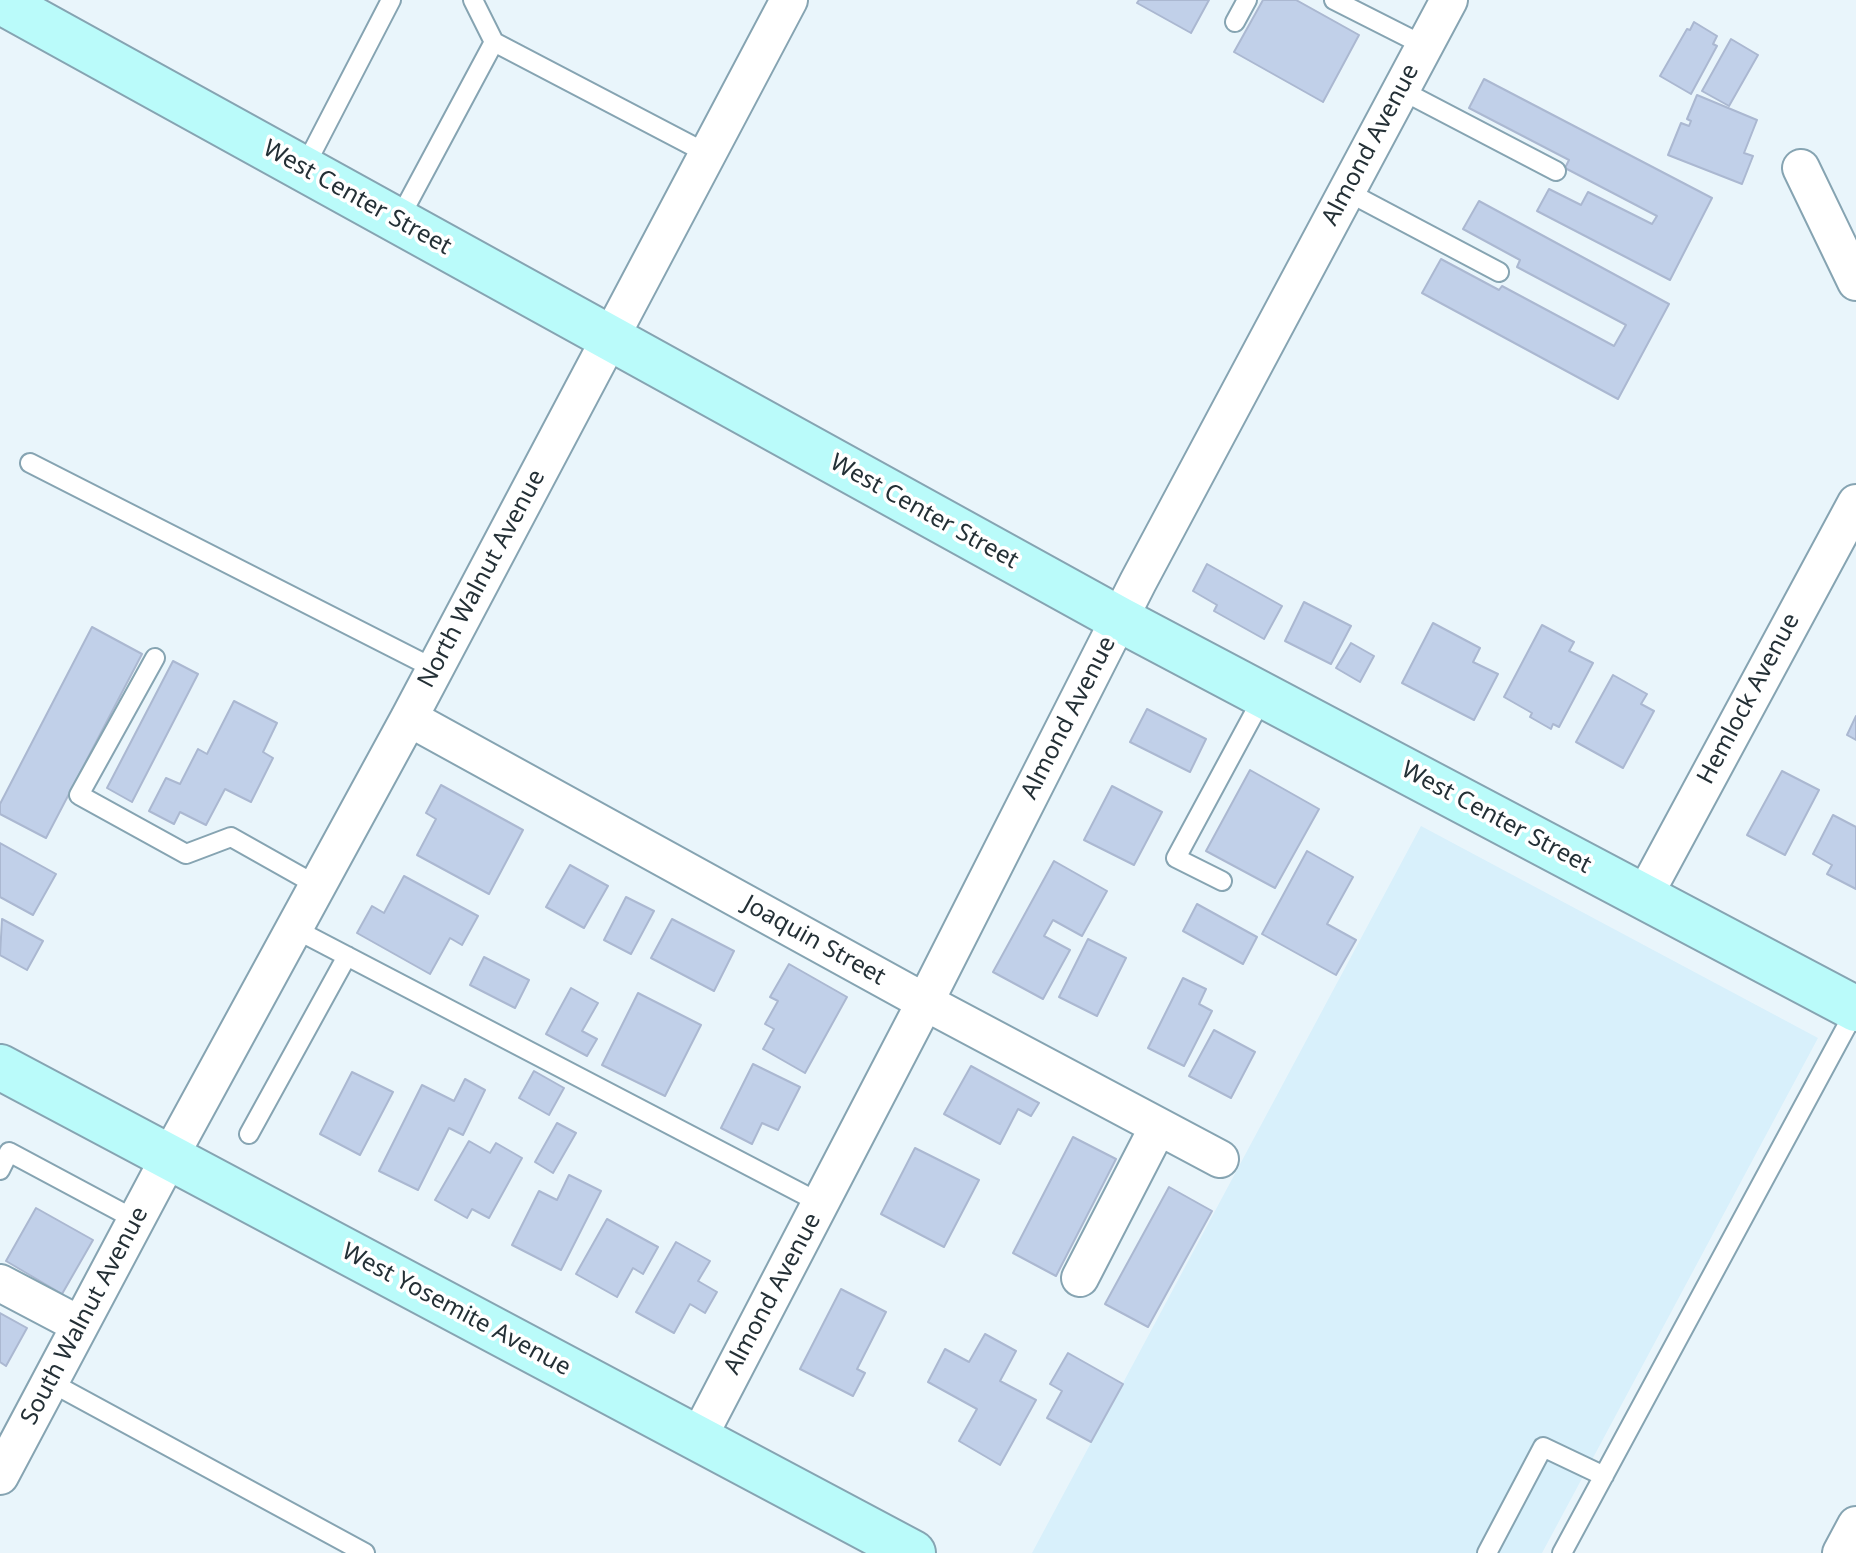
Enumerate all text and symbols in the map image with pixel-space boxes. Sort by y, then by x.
street label: Almond Avenue [1316,59,1426,231]
street label: West Center Street [258,134,456,262]
street label: West Center Street [825,448,1023,576]
street label: North Walnut Avenue [412,465,552,693]
street label: Hemlock Avenue [1692,609,1806,789]
street label: Almond Avenue [1016,632,1122,804]
street label: West Center Street [1396,756,1596,880]
street label: Joaquin Street [738,890,890,992]
street label: South Walnut Avenue [15,1202,155,1430]
street label: Almond Avenue [718,1208,828,1380]
street label: West Yosemite Avenue [337,1237,575,1383]

